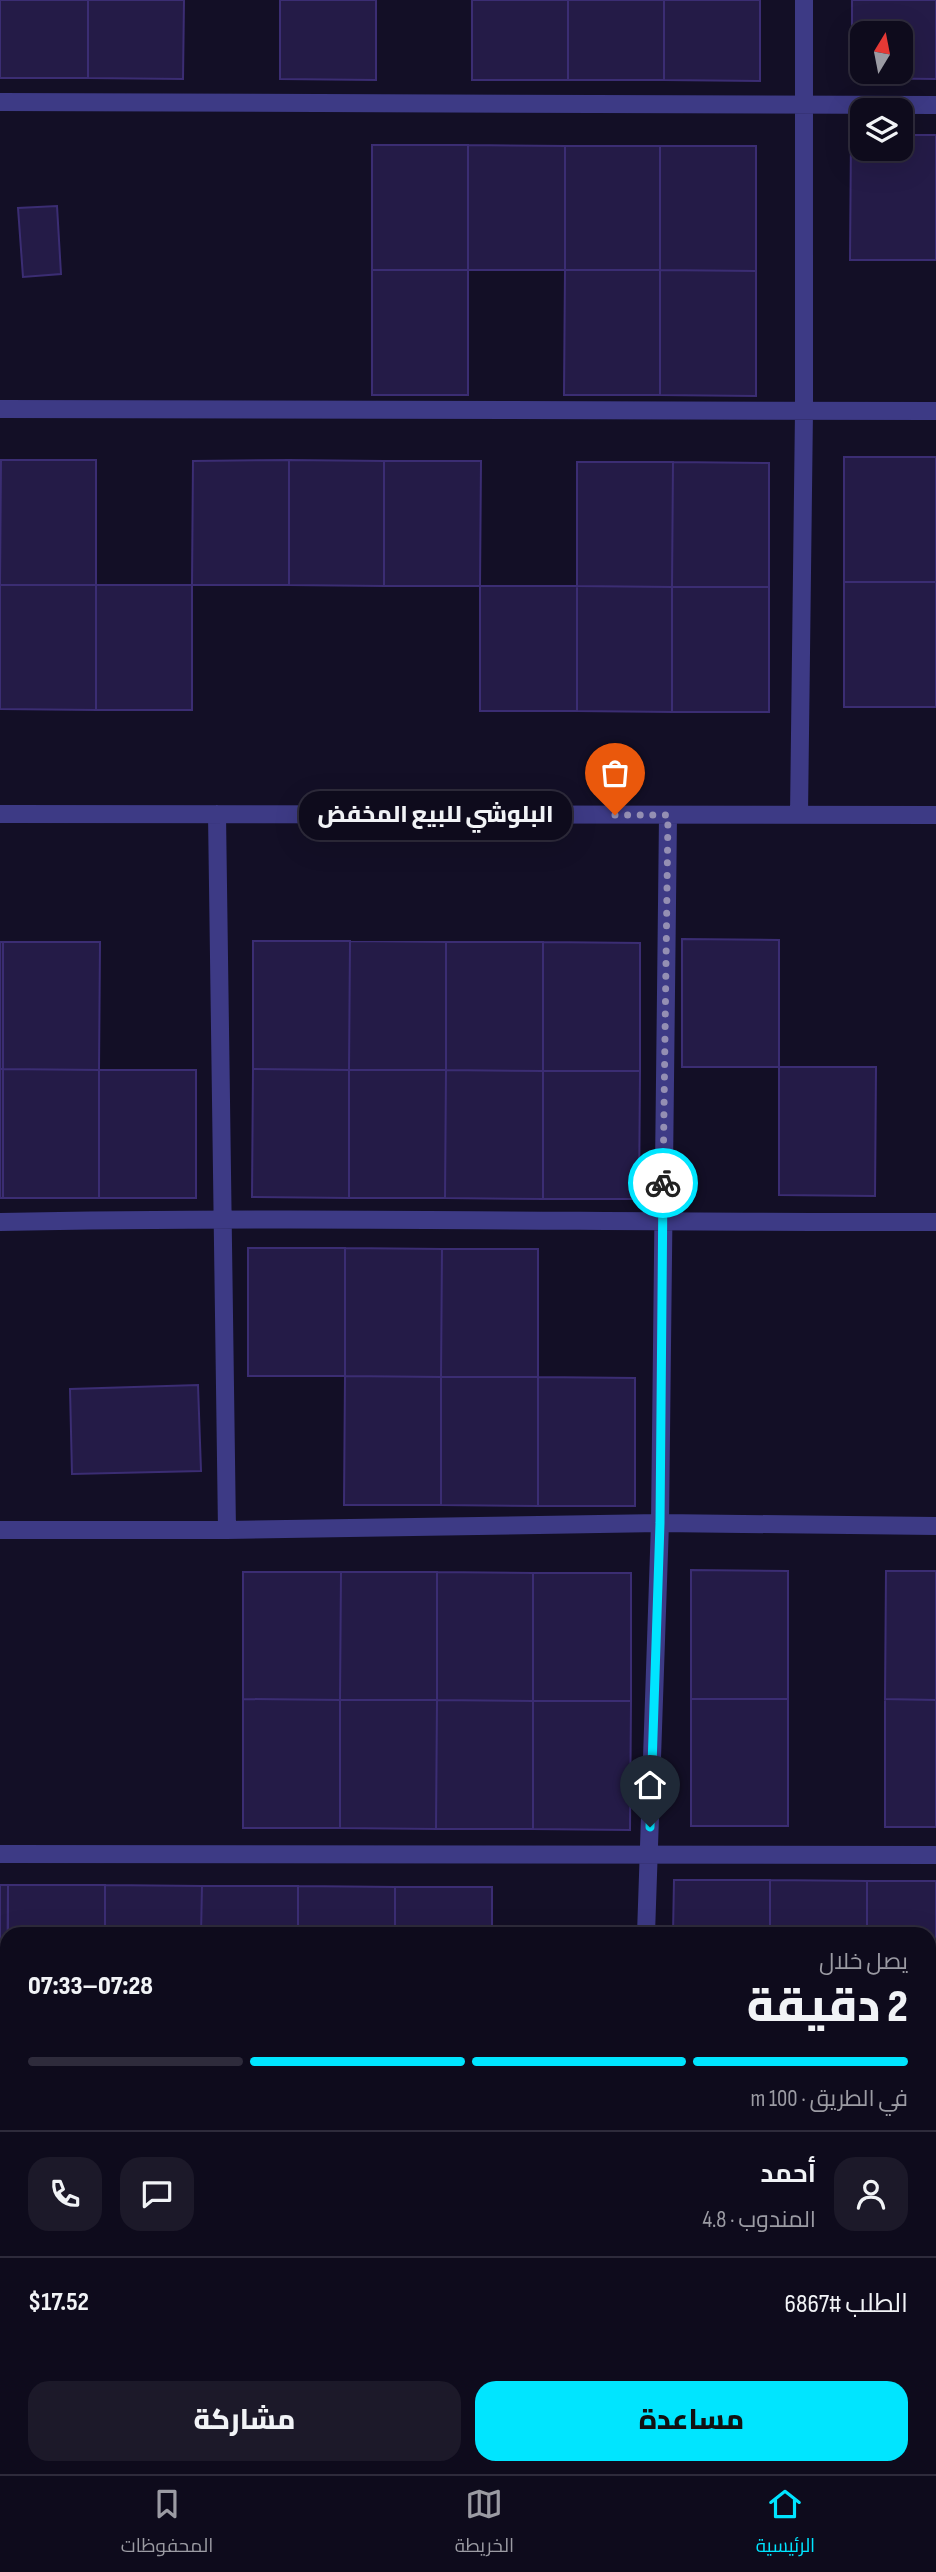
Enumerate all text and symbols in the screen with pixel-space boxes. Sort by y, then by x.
north arrow [850,21,914,84]
map controls [850,21,913,161]
button: layers [850,98,913,161]
pin [585,743,645,815]
icon: bag [596,754,634,792]
callout: البلوشي للبيع المخفض [300,790,573,840]
text: البلوشي للبيع المخفض [318,801,553,829]
courier [628,1148,698,1218]
icon: bike [644,1164,682,1202]
pin [620,1755,680,1827]
icon: home [631,1766,669,1804]
text: يصل خلال [819,1948,908,1976]
text: 07:28–07:33 [28,1971,153,2002]
text: 2 دقيقة [747,1980,908,2035]
text: في الطريق · 100 m [750,2085,908,2113]
button: phone [28,2157,102,2231]
button: chat [120,2157,194,2231]
button: person [834,2157,908,2231]
text: أحمد [760,2159,816,2190]
text: المندوب · 4.8 [702,2206,816,2234]
text: $17.52 [28,2287,89,2318]
text: الطلب #6867 [785,2289,908,2320]
button: مشاركة [28,2381,461,2461]
button: مساعدة [475,2381,908,2461]
tab: المحفوظات [121,2485,213,2563]
tab: الخريطة [455,2485,514,2563]
tab: الرئيسية [756,2485,815,2563]

